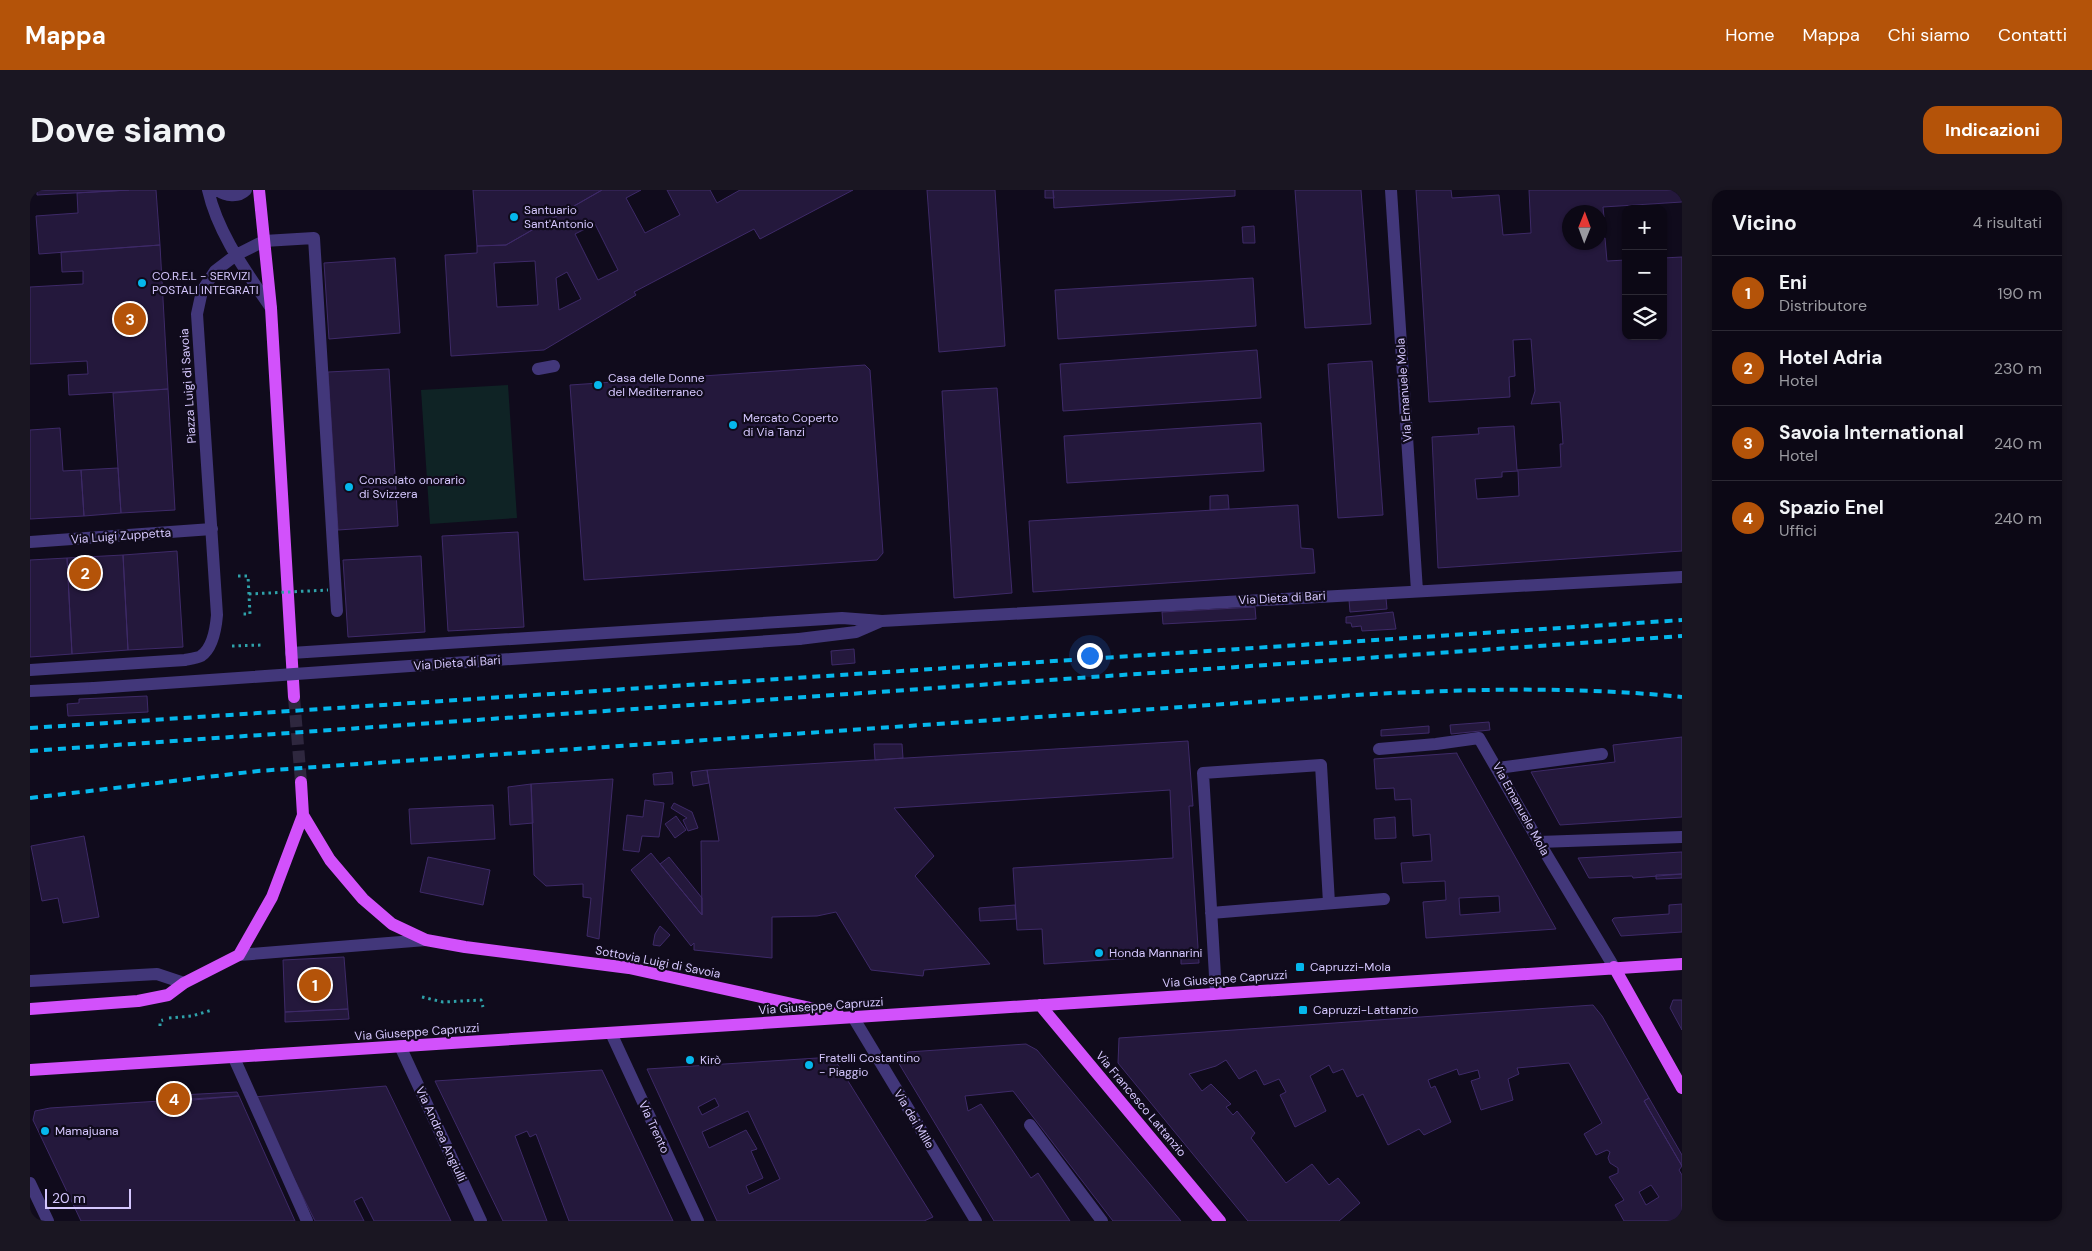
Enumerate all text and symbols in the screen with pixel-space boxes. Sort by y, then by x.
text: Mappa [25,20,106,51]
text: Home [1725,23,1775,47]
text: Mappa [1803,23,1860,47]
text: Chi siamo [1888,23,1970,47]
text: Contatti [1998,23,2067,47]
button: Indicazioni [1923,106,2062,154]
text: Dove siamo [30,107,227,153]
place label: Santuario Sant'Antonio [524,202,594,232]
north arrow [1562,205,1607,250]
map controls [1622,205,1667,340]
button: + [1622,205,1667,250]
text: Vicino [1732,209,1797,237]
marker: Santuario Sant'Antonio [508,211,520,223]
text: 4 risultati [1973,212,2042,233]
button: − [1622,250,1667,295]
place label: CO.R.E.L - SERVIZI POSTALI INTEGRATI [152,268,258,298]
text: Eni [1779,270,1807,295]
marker: CO.R.E.L - SERVIZI POSTALI INTEGRATI [136,277,148,289]
text: 1 [1745,283,1751,304]
text: 190 m [1998,283,2042,304]
button: layers [1622,295,1667,340]
text: Distributore [1779,295,1867,316]
pin: 3 [114,300,146,338]
street label: Piazza Luigi di Savoia [176,328,200,444]
street label: Via Emanuele Mola [1392,337,1416,443]
text: Hotel Adria [1779,345,1882,370]
text: 2 [1743,358,1753,379]
text: 230 m [1994,358,2042,379]
place label: Casa delle Donne del Mediterraneo [608,370,705,400]
text: Hotel [1779,370,1818,391]
marker: Casa delle Donne del Mediterraneo [592,379,604,391]
place label: Mercato Coperto di Via Tanzi [743,410,838,440]
marker: Mercato Coperto di Via Tanzi [727,419,739,431]
text: Savoia International [1779,420,1964,445]
text: 3 [1743,433,1753,454]
text: 240 m [1994,433,2042,454]
text: Hotel [1779,445,1818,466]
place label: Consolato onorario di Svizzera [359,472,465,502]
marker: Consolato onorario di Svizzera [343,481,355,493]
text: Spazio Enel [1779,495,1884,520]
text: 4 [1743,508,1753,529]
text: 240 m [1994,508,2042,529]
text: Uffici [1779,520,1817,541]
street label: Via Luigi Zuppetta [70,525,172,547]
pin: 2 [69,554,101,592]
street label: Via Dieta di Bari [1238,588,1326,608]
your location [1077,643,1103,669]
street label: Via Dieta di Bari [413,652,501,674]
street label: Via Emanuele Mola [1489,760,1553,858]
street label: Sottovia Luigi di Savoia [594,942,722,982]
place label: Honda Mannarini [1109,945,1203,961]
marker: Honda Mannarini [1093,947,1105,959]
place label: Capruzzi-Mola [1310,959,1391,975]
marker: Capruzzi-Mola [1294,961,1306,973]
pin: 1 [299,966,331,1004]
street label: Via Giuseppe Capruzzi [1162,967,1288,991]
street label: Via Giuseppe Capruzzi [758,994,884,1018]
place label: Capruzzi-Lattanzio [1313,1002,1418,1018]
marker: Capruzzi-Lattanzio [1297,1004,1309,1016]
street label: Via Giuseppe Capruzzi [354,1020,480,1044]
street label: Via Francesco Lattanzio [1092,1048,1190,1160]
place label: Fratelli Costantino - Piaggio [819,1050,920,1080]
place label: Kirò [700,1052,721,1068]
marker: Kirò [684,1054,696,1066]
marker: Fratelli Costantino - Piaggio [803,1059,815,1071]
pin: 4 [158,1080,190,1118]
street label: Via Andrea Angiulli [412,1084,470,1184]
street label: Via dei Mille [890,1087,938,1152]
street label: Via Trento [635,1098,673,1156]
place label: Mamajuana [55,1123,119,1139]
marker: Mamajuana [39,1125,51,1137]
scale bar [45,1186,131,1209]
text: 20 m [52,1189,86,1207]

